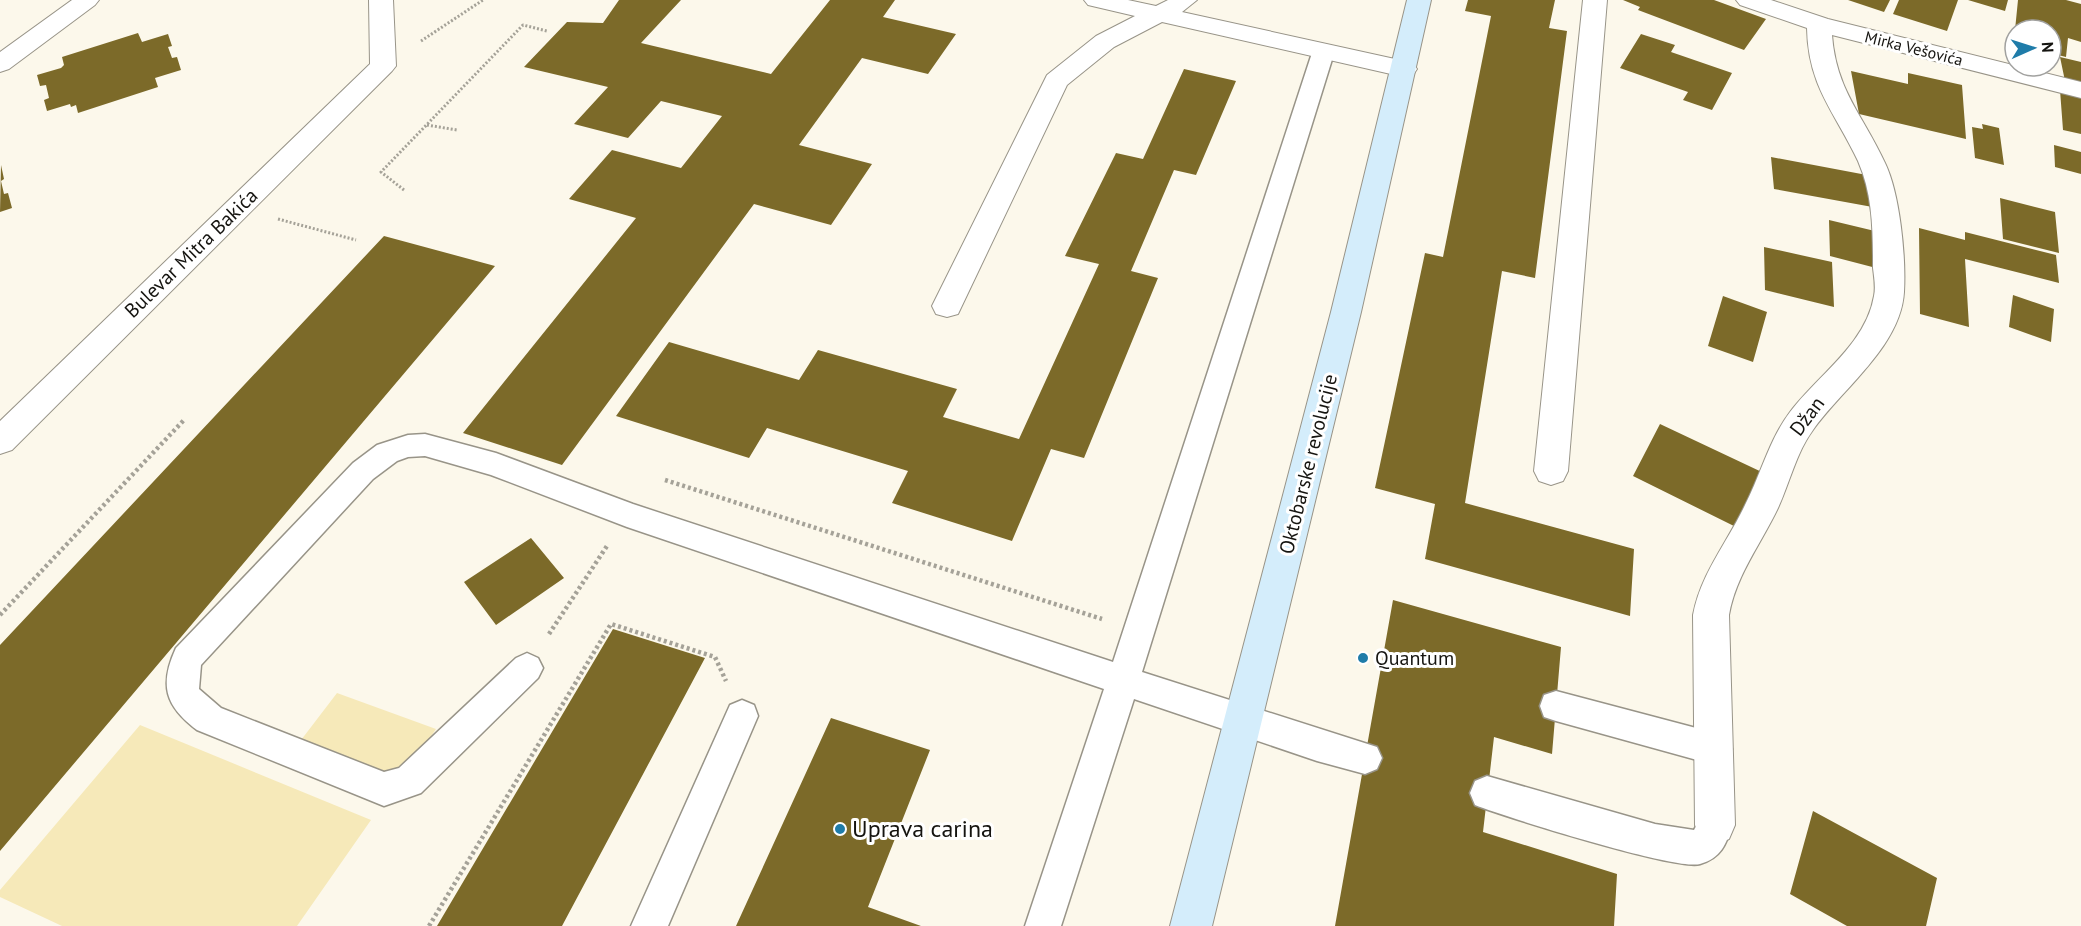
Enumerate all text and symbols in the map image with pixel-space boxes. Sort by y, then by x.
north arrow [2003,18,2063,78]
street label: Mirka Vešovića [1863,26,1965,70]
text: N [2038,41,2058,53]
street label: Bulevar Mitra Bakića [119,183,263,323]
street label: Oktobarske revolucije [1273,371,1343,557]
street label: Džan [1784,391,1830,441]
place label: Quantum [1375,645,1454,671]
marker: Quantum [1356,651,1370,665]
place label: Uprava carina [852,813,993,844]
marker: Uprava carina [833,822,847,836]

